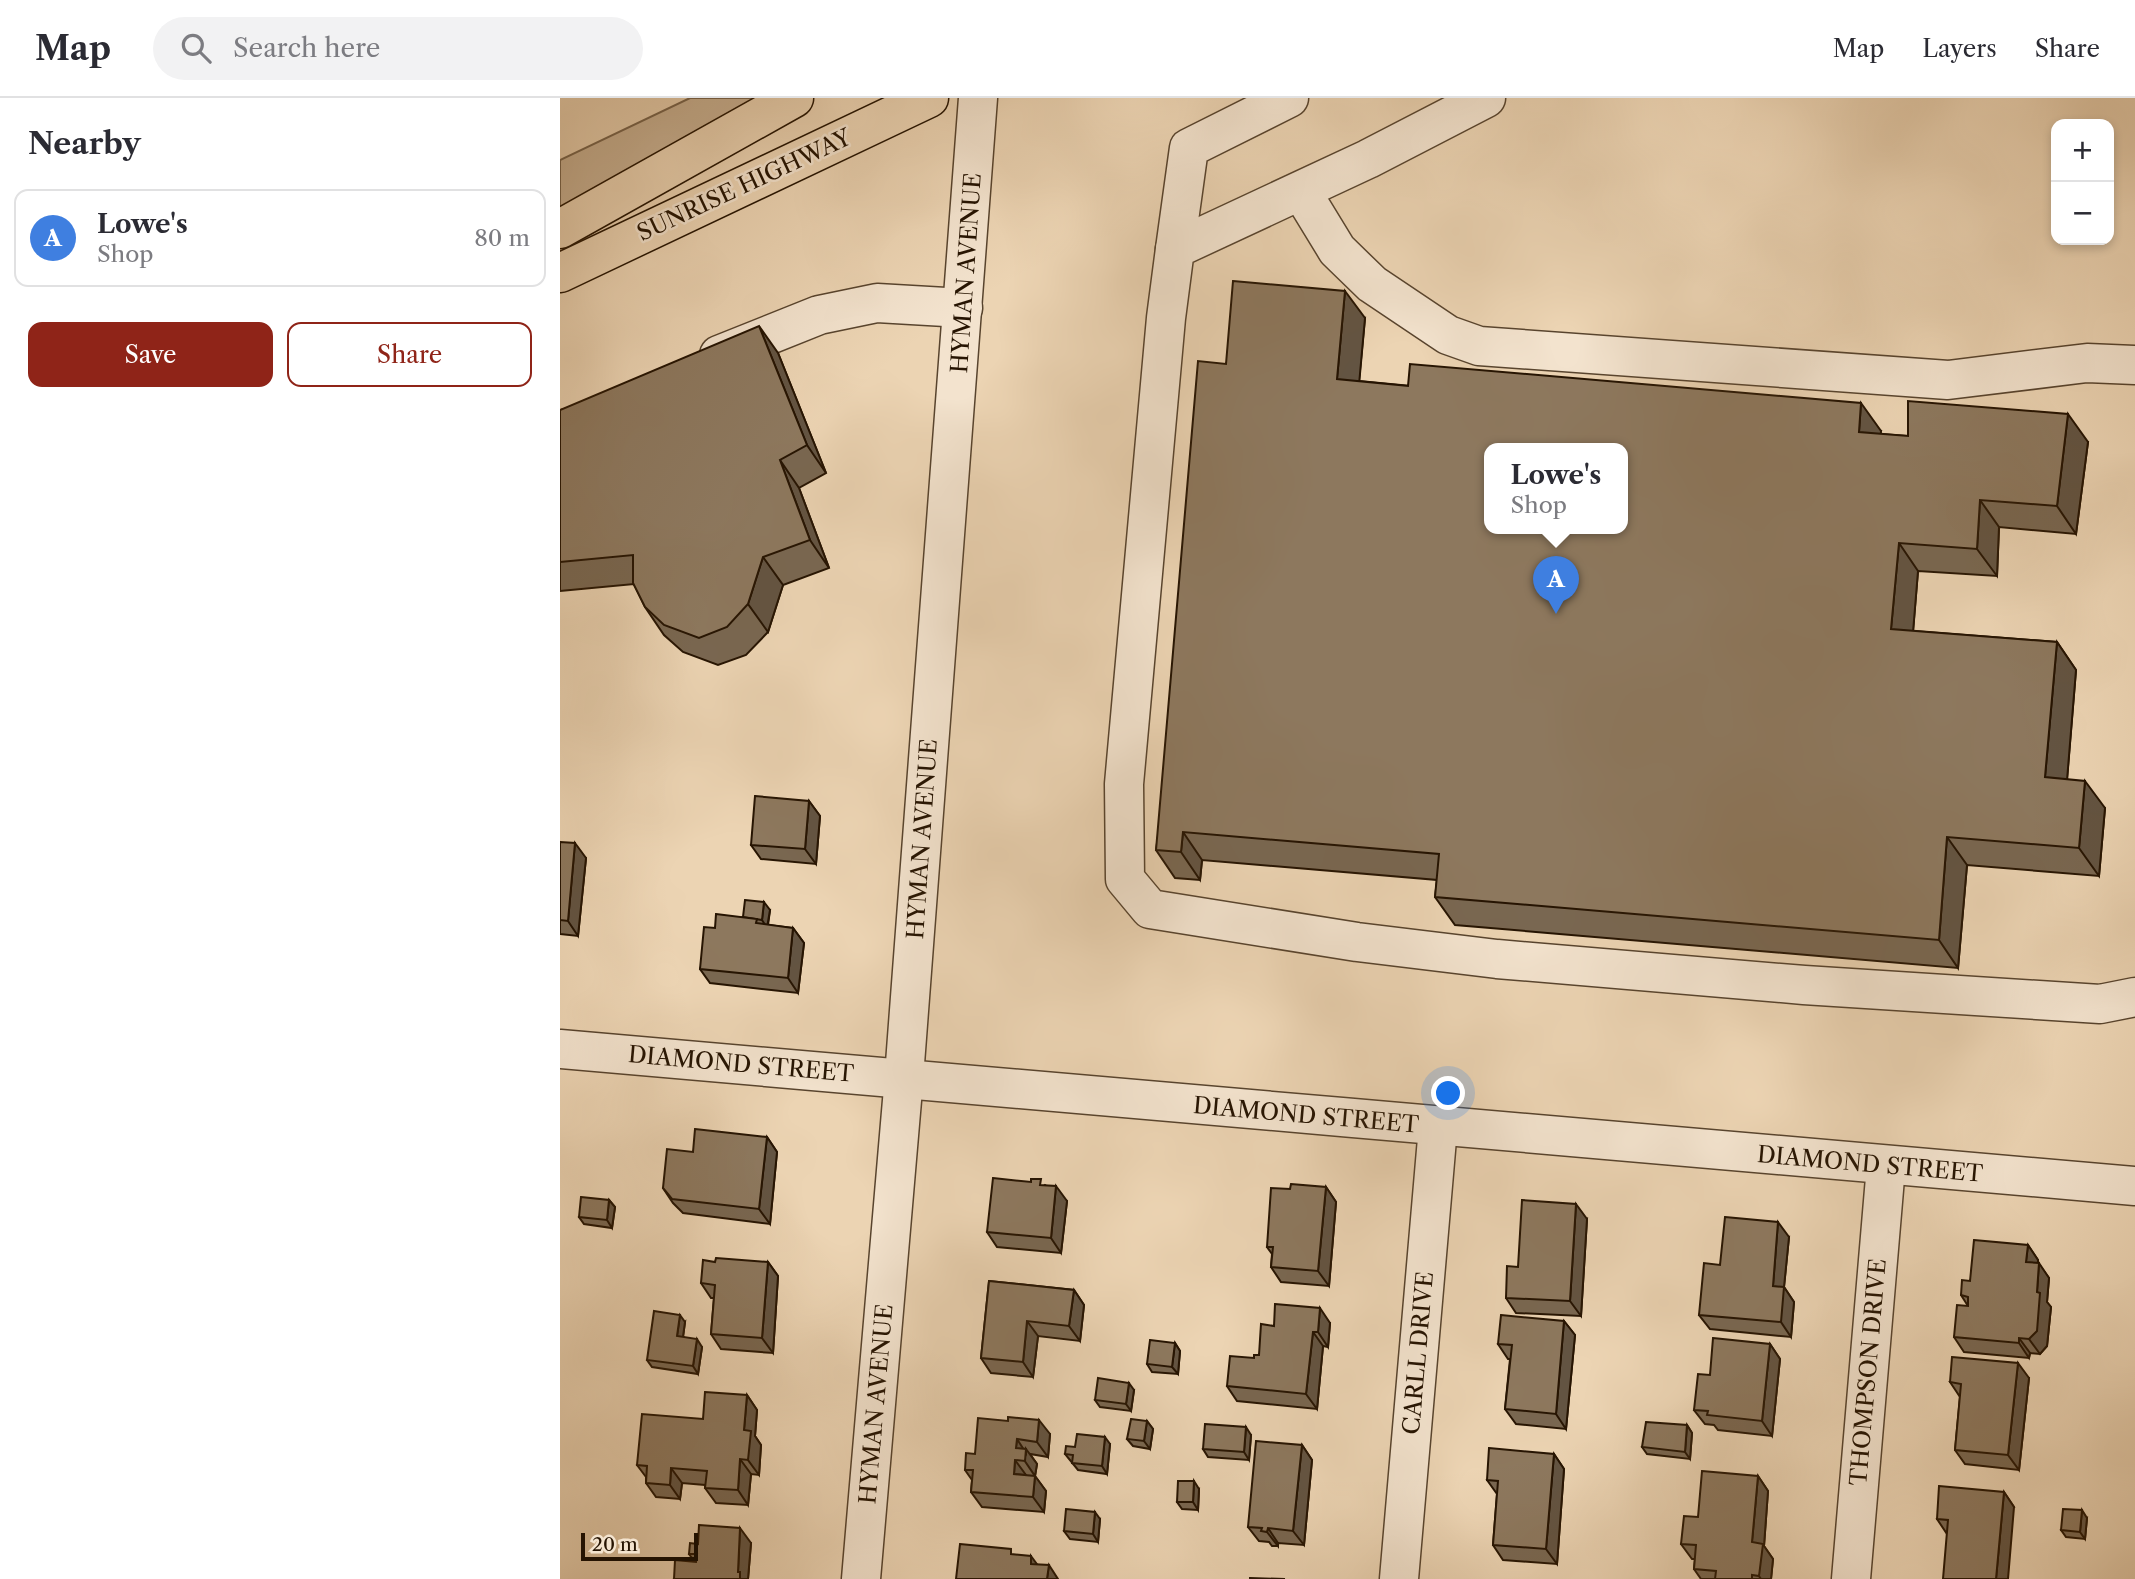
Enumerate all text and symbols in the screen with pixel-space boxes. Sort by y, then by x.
search box [153,17,643,80]
text: Map [35,28,111,69]
icon: search [177,29,215,67]
text: Search here [233,32,380,64]
text: Map [1833,34,1884,63]
text: Layers [1922,34,1997,63]
text: Share [2035,34,2100,63]
map controls [2051,119,2114,245]
button: + [2051,119,2114,182]
street label: SUNRISE HIGHWAY [632,123,856,247]
text: Nearby [28,125,141,162]
street label: HYMAN AVENUE [945,172,987,374]
button: − [2051,182,2114,245]
text: Lowe's [97,208,188,240]
text: A [44,224,62,252]
text: 80 m [474,224,530,252]
text: Shop [97,240,153,268]
button: Save [28,322,273,387]
button: Share [287,322,532,387]
popup [1484,443,1628,534]
text: Lowe's [1511,459,1601,491]
text: Shop [1511,491,1567,519]
pin: A [1533,556,1579,614]
street label: HYMAN AVENUE [901,738,943,940]
street label: DIAMOND STREET [627,1040,856,1088]
your location [1431,1076,1465,1110]
street label: DIAMOND STREET [1192,1091,1421,1139]
street label: DIAMOND STREET [1756,1140,1985,1188]
street label: THOMPSON DRIVE [1844,1257,1892,1487]
street label: CARLL DRIVE [1397,1270,1439,1436]
street label: HYMAN AVENUE [853,1303,899,1505]
scale bar [581,1530,698,1562]
text: 20 m [592,1533,638,1556]

